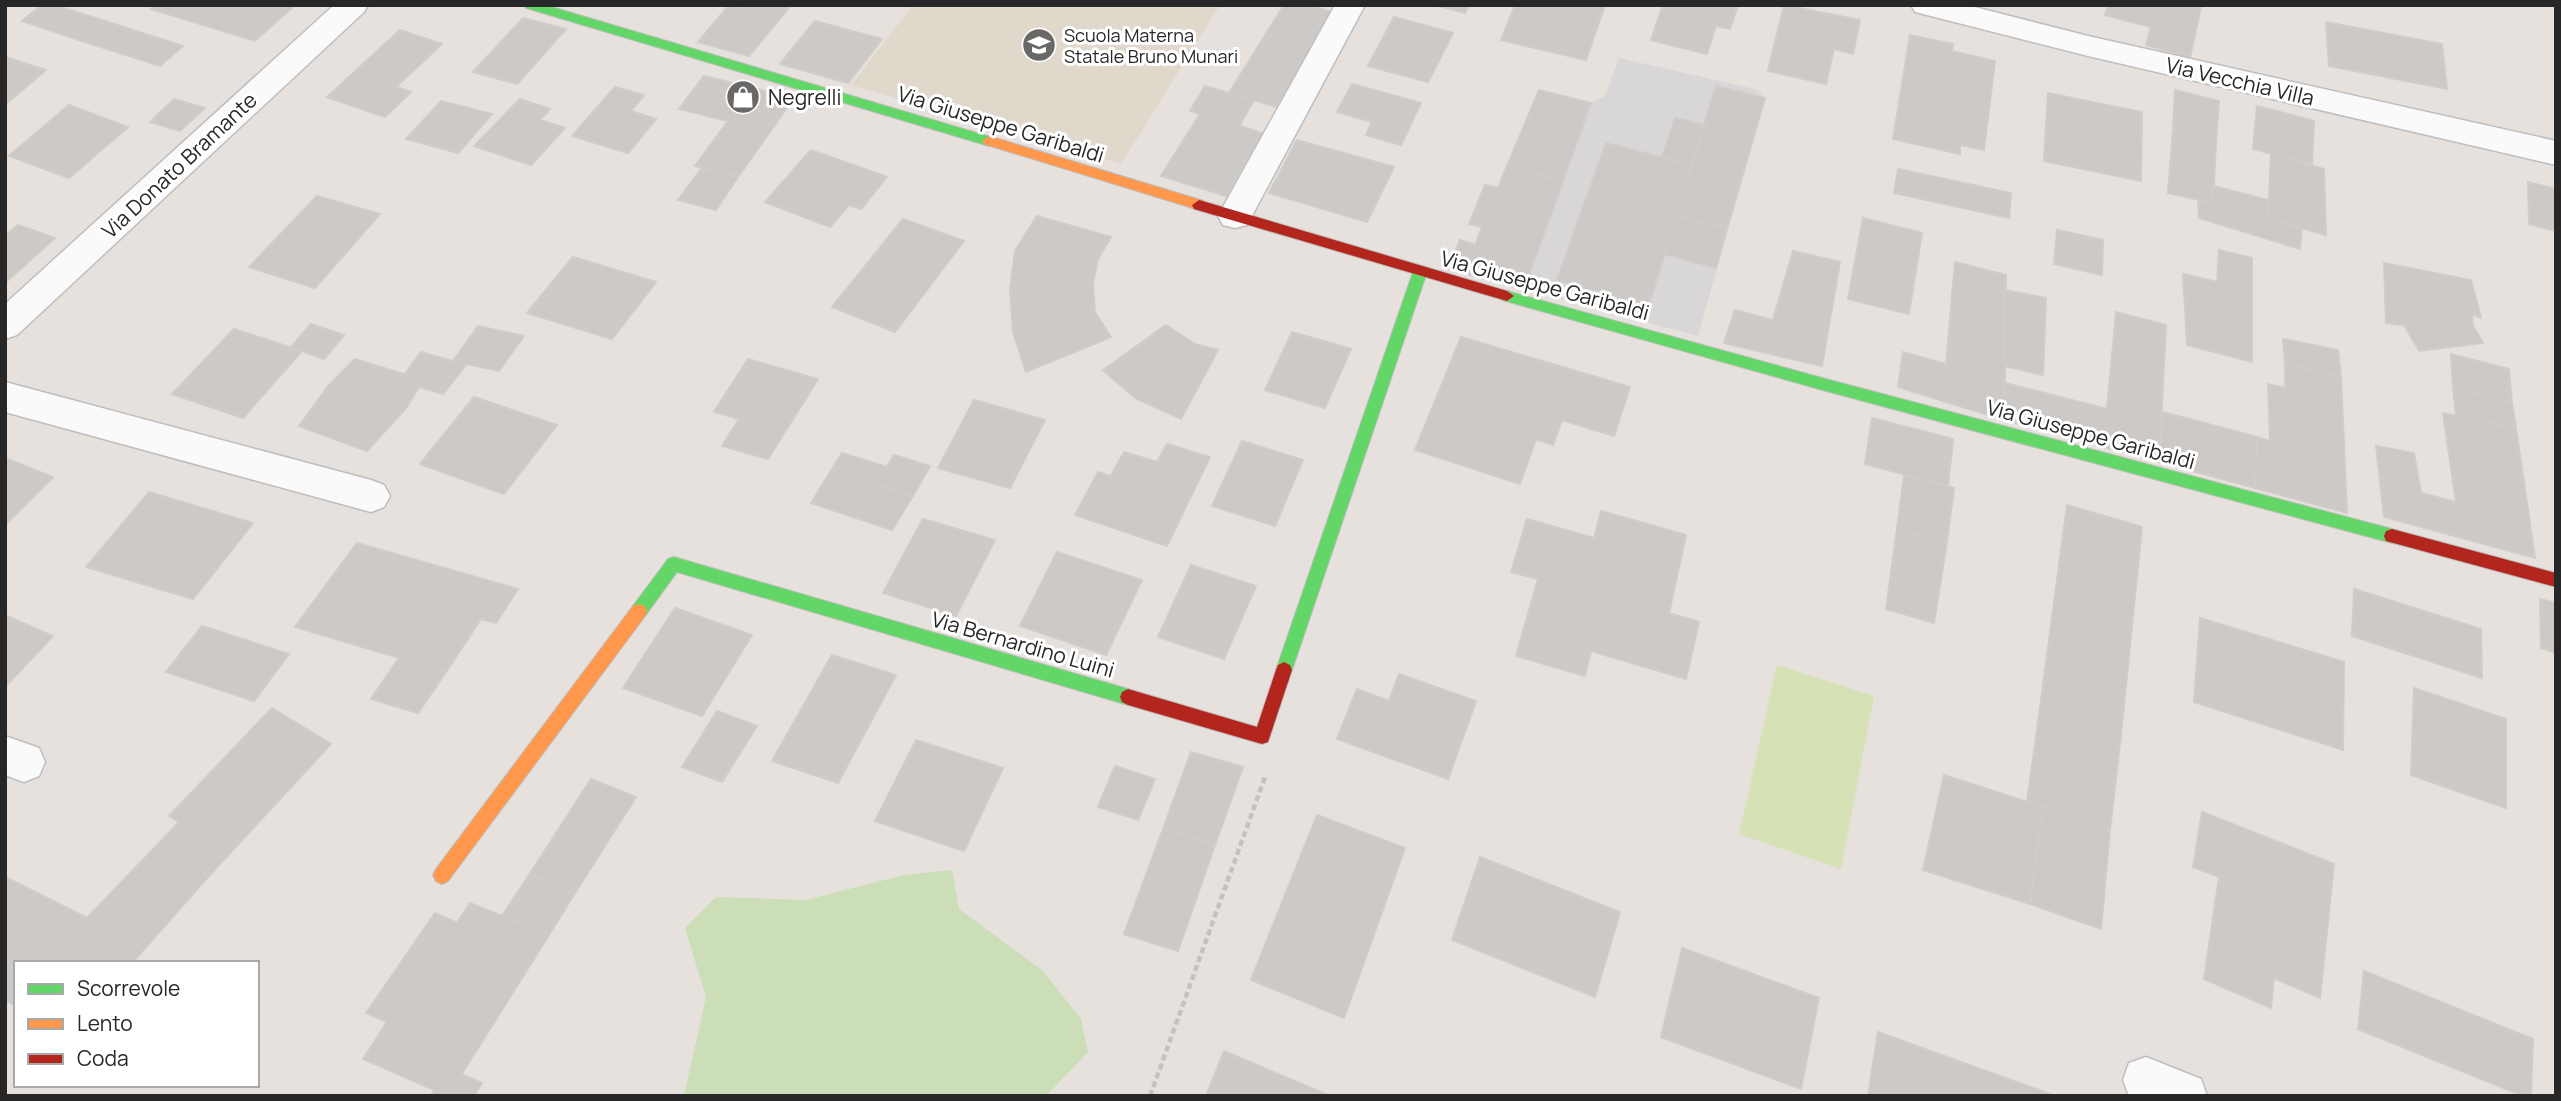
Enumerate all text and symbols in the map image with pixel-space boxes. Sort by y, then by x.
place label: Scuola Materna Statale Bruno Munari [1064,23,1238,68]
school or university icon: Scuola Materna Statale Bruno Munari [1020,26,1058,64]
street label: Via Vecchia Villa [2163,50,2317,112]
shop icon: Negrelli [724,78,762,116]
street label: Via Giuseppe Garibaldi [894,79,1108,169]
place label: Negrelli [768,83,841,111]
street label: Via Donato Bramante [96,86,262,244]
street label: Via Giuseppe Garibaldi [1438,244,1652,326]
street label: Via Giuseppe Garibaldi [1984,393,2198,475]
street label: Via Bernardino Luini [928,604,1118,684]
legend [14,961,259,1087]
text: Scorrevole [77,974,180,1002]
text: Lento [77,1009,133,1037]
text: Coda [77,1044,129,1072]

